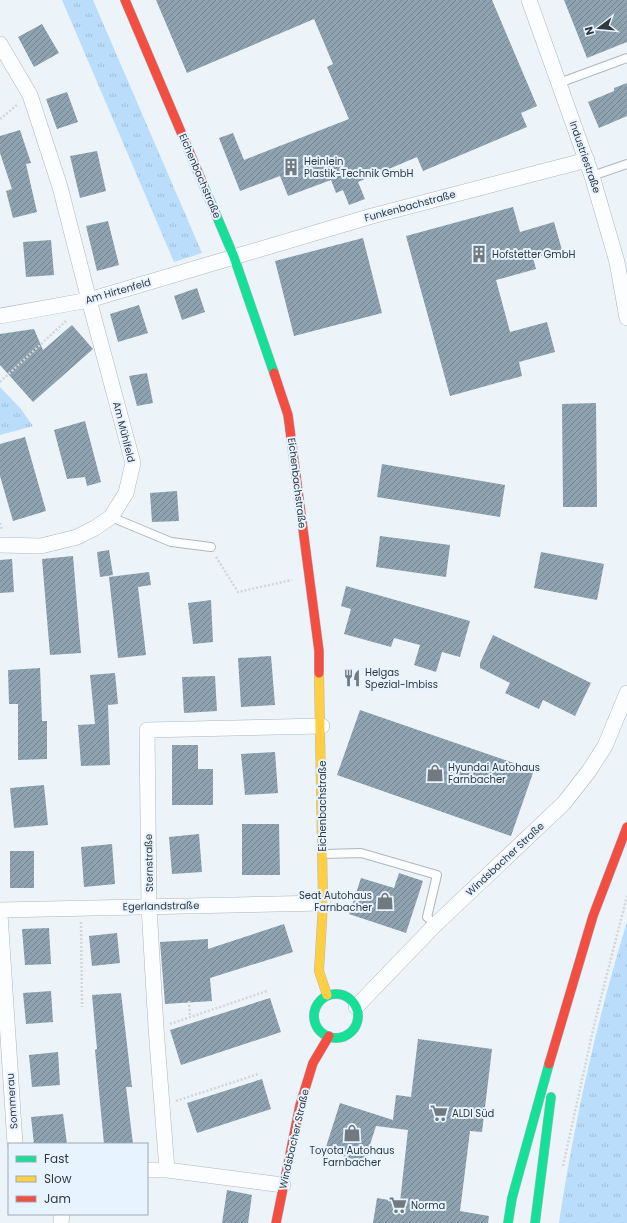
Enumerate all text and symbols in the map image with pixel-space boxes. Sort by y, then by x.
north arrow [579,8,619,48]
text: N [581,25,598,37]
street label: Industriestraße [566,119,604,195]
street label: Eichenbachstraße [175,131,225,221]
place label: Heinlein Plastik-Technik GmbH [304,154,414,181]
building icon: Heinlein Plastik-Technik GmbH [281,157,301,177]
street label: Funkenbachstraße [363,187,457,225]
building icon: Hofstetter GmbH [469,244,489,264]
place label: Hofstetter GmbH [492,247,575,262]
street label: Am Hirtenfeld [83,274,153,308]
street label: Am Mühlfeld [109,400,139,464]
street label: Eichenbachstraße [284,437,310,529]
place label: Helgas Spezial-Imbiss [365,665,438,692]
restaurant icon: Helgas Spezial-Imbiss [342,668,362,688]
street label: Eichenbachstraße [315,760,330,852]
place label: Hyundai Autohaus Farnbacher [448,760,540,787]
shop icon: Hyundai Autohaus Farnbacher [425,763,445,783]
street label: Windsbacher Straße [463,819,547,899]
street label: Sternstraße [141,834,157,892]
place label: Seat Autohaus Farnbacher [299,888,372,915]
shop icon: Seat Autohaus Farnbacher [375,891,395,911]
street label: Egerlandstraße [123,898,199,914]
street label: Sommerau [3,1073,21,1129]
street label: Windsbacher Straße [275,1088,313,1190]
supermarket icon: ALDI Süd [429,1103,449,1123]
place label: ALDI Süd [452,1106,494,1121]
shop icon: Toyota Autohaus Farnbacher [342,1123,362,1143]
legend [8,1143,148,1215]
place label: Toyota Autohaus Farnbacher [310,1143,394,1170]
text: Fast [44,1150,69,1167]
text: Slow [44,1170,72,1187]
text: Jam [44,1190,71,1207]
supermarket icon: Norma [388,1195,408,1215]
place label: Norma [411,1198,445,1213]

